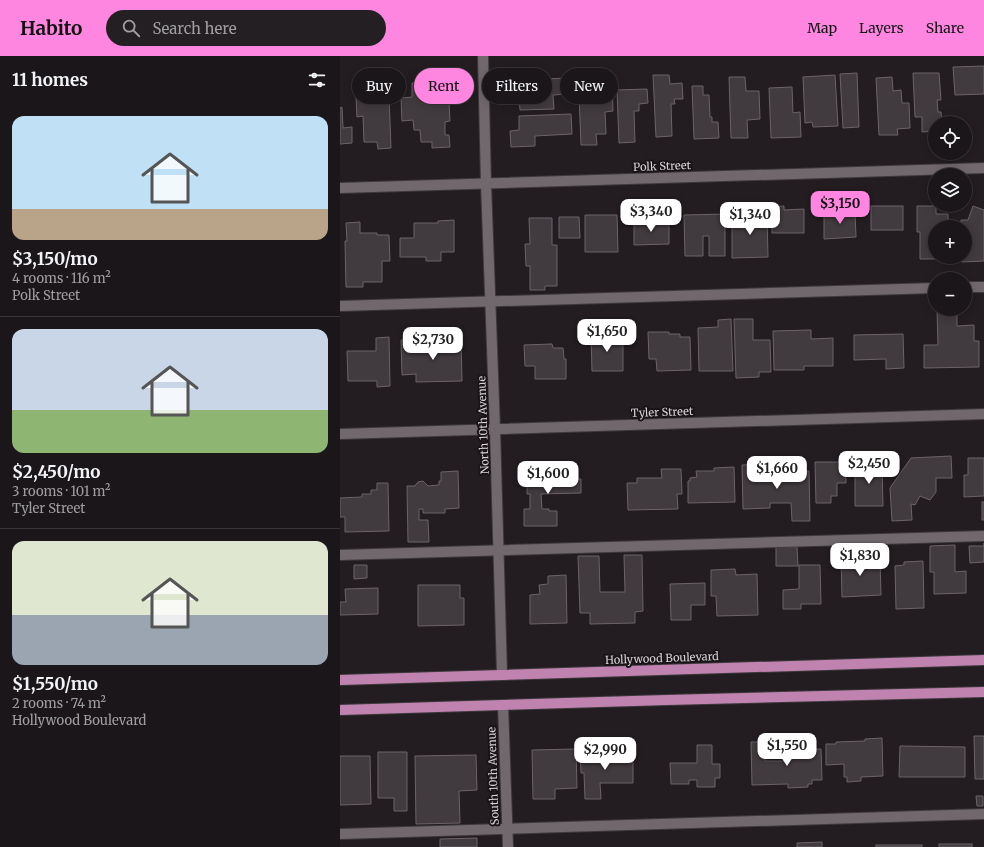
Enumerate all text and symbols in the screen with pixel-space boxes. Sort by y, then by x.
search box [106,10,386,46]
text: Habito [20,16,82,40]
icon: search [120,17,142,39]
text: Search here [152,19,237,38]
text: Map [807,19,837,37]
text: Layers [859,19,904,37]
text: Share [926,19,964,37]
chip: Buy [352,68,406,104]
chip: Rent [414,68,474,104]
chip: Filters [482,68,552,104]
chip: New [560,68,618,104]
text: 11 homes [12,69,88,91]
icon: filters [306,69,328,91]
map controls [928,116,972,316]
button: locate [928,116,972,160]
icon: home [134,142,206,214]
street label: Polk Street [633,158,692,174]
button: layers [928,168,972,212]
pin: $3,150 [807,191,873,225]
text: $3,150 [820,195,860,212]
pin: $3,340 [618,199,684,233]
pin: $1,340 [717,202,783,236]
text: $3,340 [629,203,673,220]
text: $1,340 [729,206,771,223]
button: + [928,220,972,264]
text: $3,150/mo [12,248,98,270]
text: 4 rooms · 116 m² [12,270,111,287]
button: − [928,272,972,316]
text: Polk Street [12,287,80,304]
pin: $1,650 [574,319,640,353]
text: $1,650 [586,323,628,340]
pin: $2,730 [400,327,466,361]
text: $2,730 [412,331,454,348]
icon: home [134,355,206,427]
street label: North 10th Avenue [474,375,492,474]
street label: Tyler Street [631,404,694,420]
pin: $2,450 [836,451,902,485]
text: $2,450 [848,455,890,472]
pin: $1,660 [744,456,810,490]
text: $1,660 [756,460,798,477]
text: $2,450/mo [12,461,100,483]
pin: $1,600 [515,461,581,495]
text: $1,600 [527,465,570,482]
text: 3 rooms · 101 m² [12,483,110,500]
text: Tyler Street [12,500,85,517]
pin: $1,830 [827,543,893,577]
text: $1,830 [839,547,881,564]
icon: home [134,567,206,639]
street label: Hollywood Boulevard [605,649,719,667]
text: $1,550/mo [12,673,98,695]
text: 2 rooms · 74 m² [12,695,106,712]
text: Hollywood Boulevard [12,712,146,729]
street label: South 10th Avenue [484,726,502,825]
pin: $1,550 [754,733,820,767]
pin: $2,990 [572,737,638,771]
text: $1,550 [767,737,807,754]
text: $2,990 [583,741,627,758]

